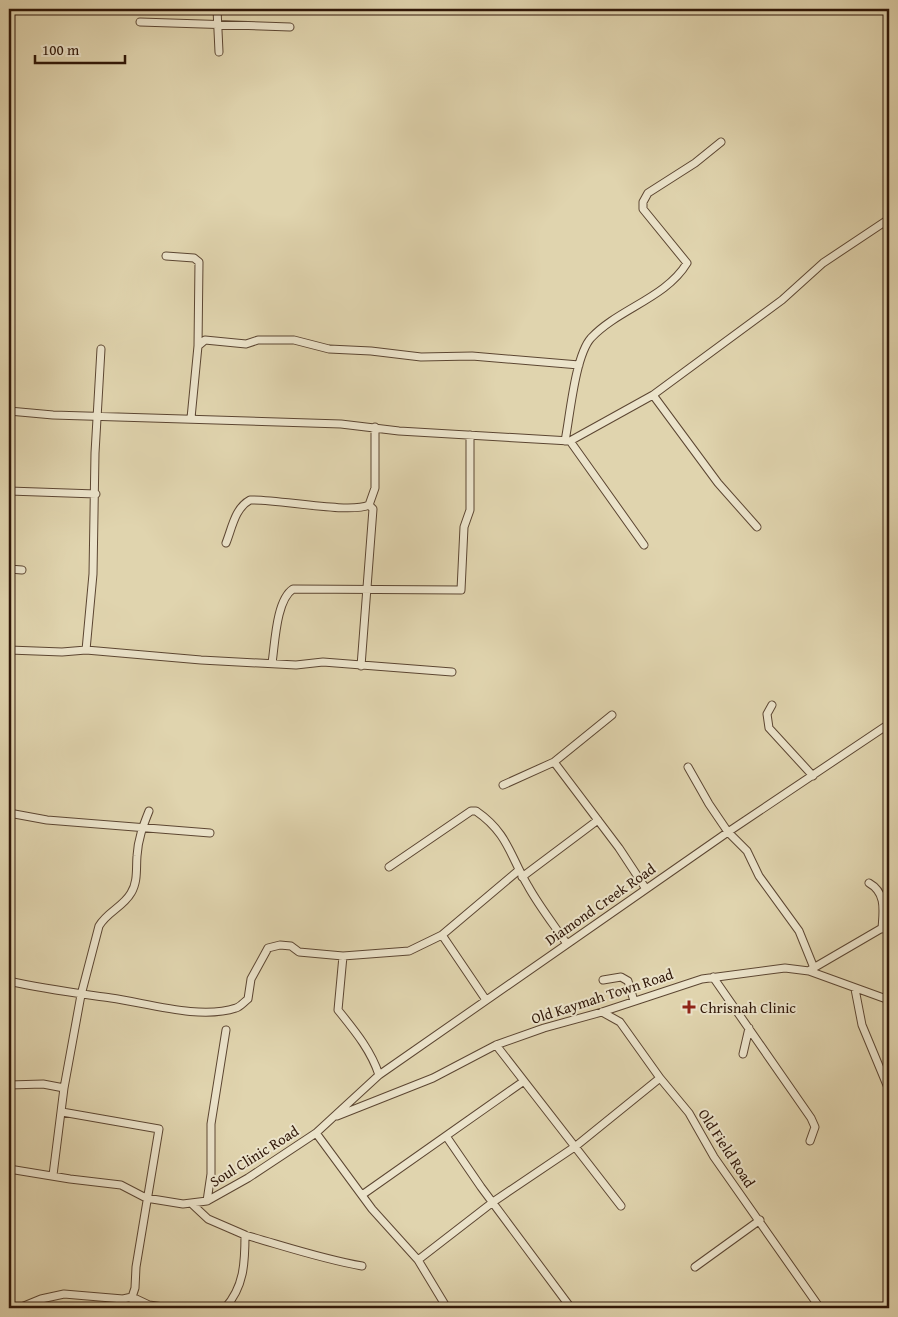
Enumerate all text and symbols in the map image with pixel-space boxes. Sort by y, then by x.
scale bar [35,32,125,64]
text: 100 m [42,39,80,60]
street label: Diamond Creek Road [541,858,659,950]
street label: Old Kaymah Town Road [528,963,676,1029]
place label: Chrisnah Clinic [700,997,796,1018]
marker: Chrisnah Clinic [682,1000,696,1014]
street label: Old Field Road [694,1104,760,1192]
street label: Soul Clinic Road [206,1120,302,1192]

